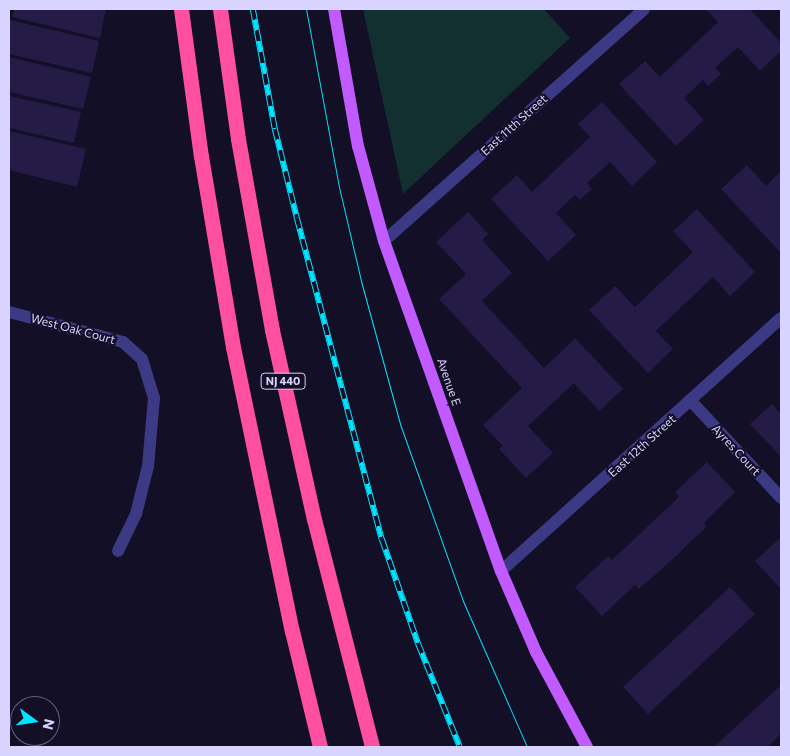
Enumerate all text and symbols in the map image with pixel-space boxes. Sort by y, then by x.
street label: East 11th Street [478,91,550,159]
street label: West Oak Court [29,311,117,347]
street label: Avenue E [434,356,464,408]
road number: NJ 440 [260,372,306,390]
street label: East 12th Street [605,412,679,480]
street label: Ayres Court [709,421,763,479]
north arrow [10,696,60,746]
text: N [40,717,59,732]

